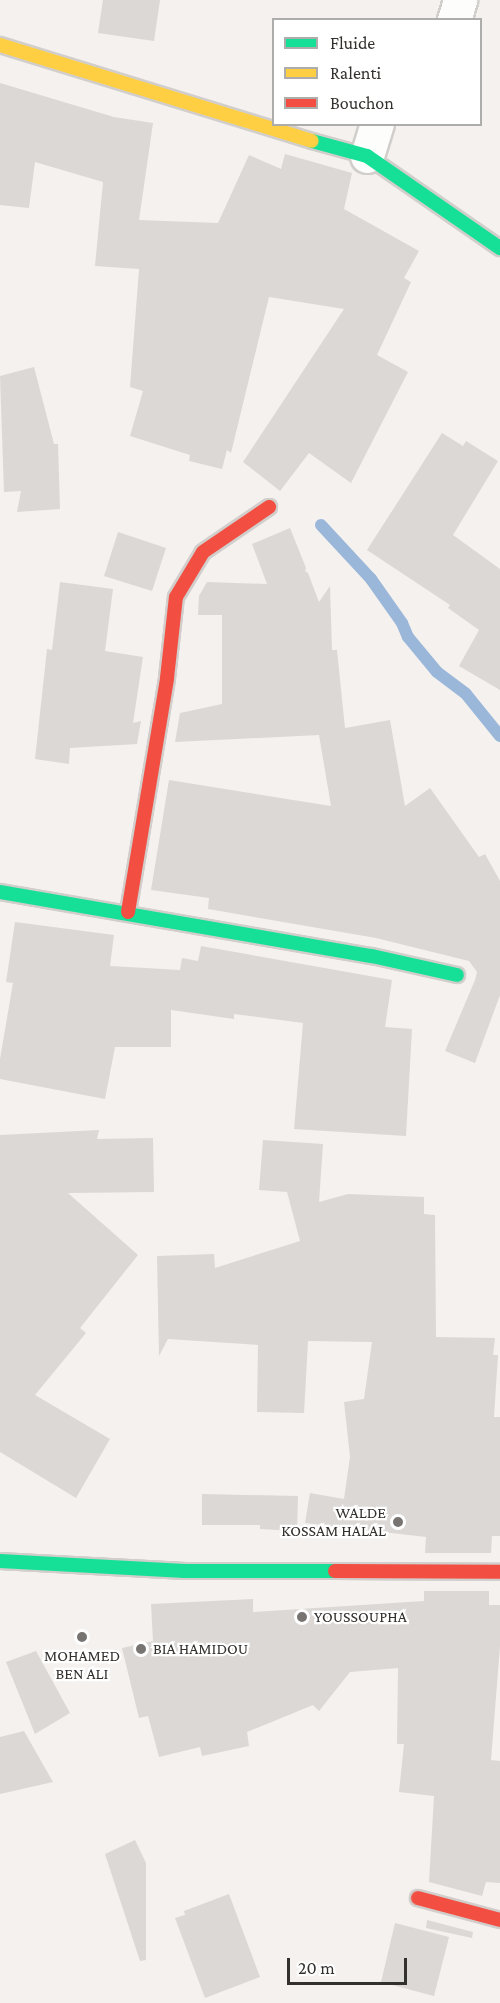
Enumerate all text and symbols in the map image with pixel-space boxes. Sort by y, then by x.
legend [272,18,482,126]
text: Fluide [330,33,375,53]
text: Ralenti [330,63,381,83]
text: Bouchon [330,93,394,113]
place label: WALDE KOSSAM HALAL [281,1503,386,1541]
marker: WALDE KOSSAM HALAL [391,1515,405,1529]
place label: YOUSSOUPHA [314,1607,407,1627]
marker: YOUSSOUPHA [295,1610,309,1624]
marker: MOHAMED BEN ALI [75,1630,89,1644]
place label: BIA HAMIDOU [153,1639,248,1659]
marker: BIA HAMIDOU [134,1642,148,1656]
place label: MOHAMED BEN ALI [44,1646,120,1684]
scale bar [290,1946,410,1984]
text: 20 m [298,1958,335,1978]

